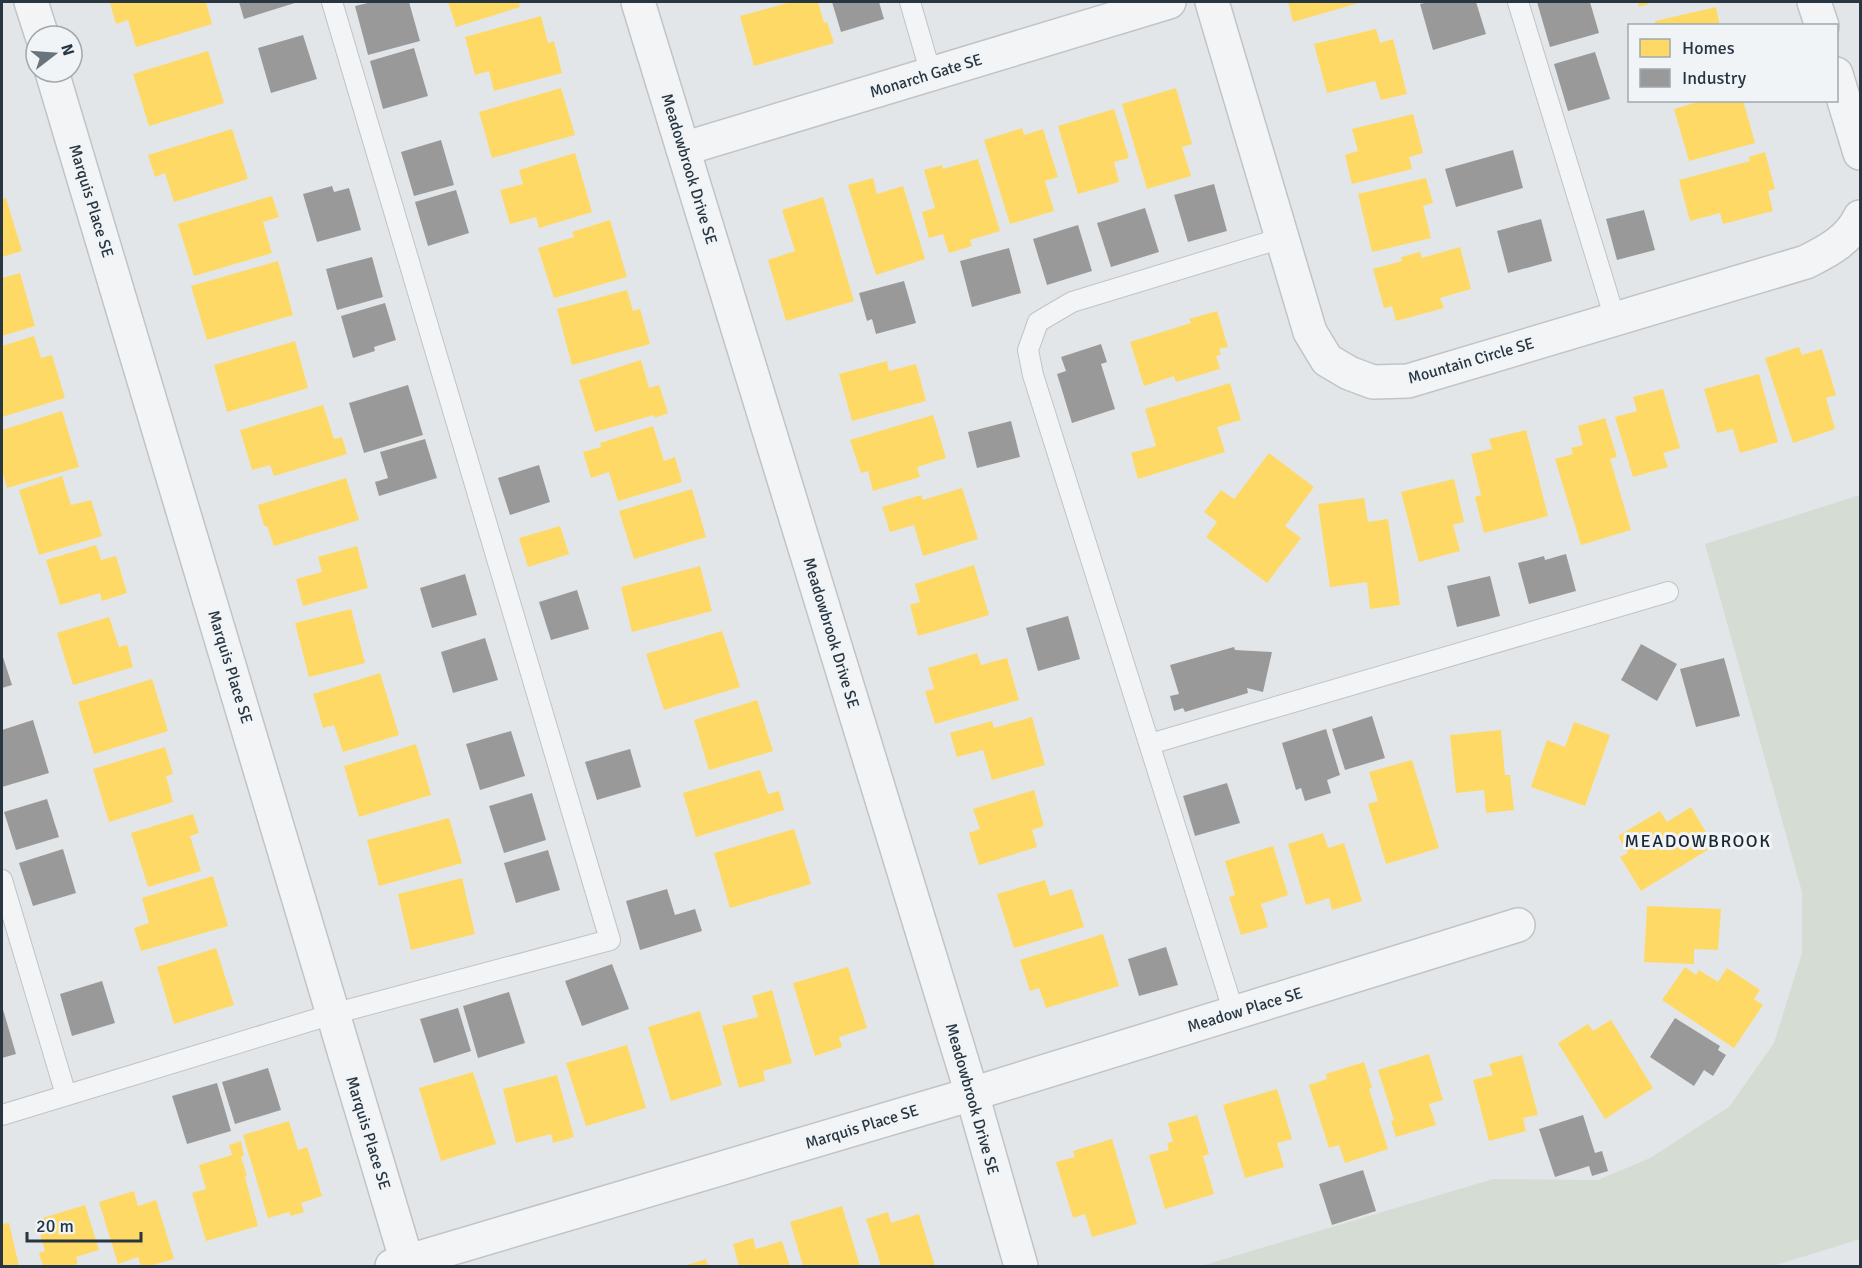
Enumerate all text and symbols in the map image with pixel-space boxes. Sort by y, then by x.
north arrow [24,24,84,84]
legend [1628,24,1838,102]
text: Homes [1682,37,1735,59]
text: N [56,42,79,58]
street label: Monarch Gate SE [867,49,985,103]
text: Industry [1682,67,1747,89]
street label: Meadowbrook Drive SE [657,91,721,247]
street label: Marquis Place SE [64,142,118,260]
street label: Mountain Circle SE [1406,333,1536,389]
street label: Meadowbrook Drive SE [799,555,863,711]
street label: Marquis Place SE [203,608,257,726]
district label: MEADOWBROOK [1625,830,1771,852]
street label: Meadow Place SE [1185,983,1305,1037]
street label: Meadowbrook Drive SE [941,1021,1003,1177]
street label: Marquis Place SE [341,1074,395,1192]
street label: Marquis Place SE [803,1100,921,1154]
scale bar [27,1205,141,1243]
text: 20 m [36,1215,74,1237]

